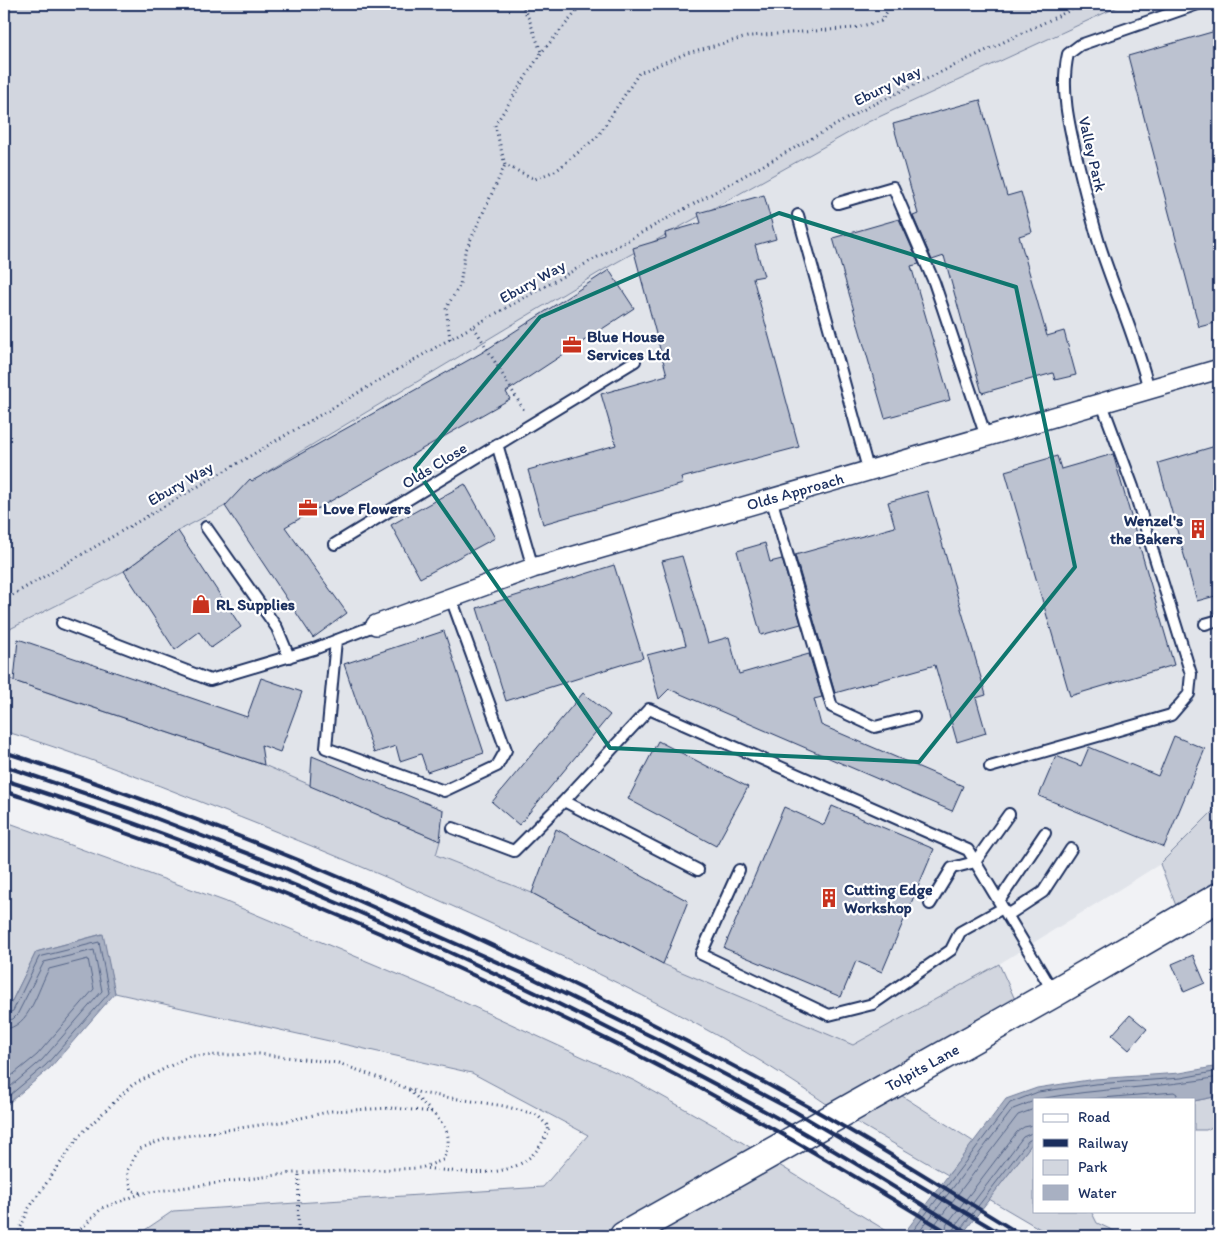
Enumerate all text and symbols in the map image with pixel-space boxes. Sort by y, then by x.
street label: Ebury Way [851,61,924,110]
street label: Valley Park [1075,115,1110,194]
street label: Ebury Way [496,255,569,307]
place label: Blue House Services Ltd [587,327,670,364]
office icon: Blue House Services Ltd [561,334,583,356]
street label: Olds Close [398,438,470,493]
street label: Ebury Way [144,457,217,510]
street label: Olds Approach [744,469,846,514]
office icon: Love Flowers [297,497,319,519]
place label: Love Flowers [323,499,411,518]
place label: Wenzel's the Bakers [1110,511,1183,548]
building icon: Wenzel's the Bakers [1187,518,1209,540]
shop icon: RL Supplies [190,593,212,615]
place label: RL Supplies [216,595,295,615]
place label: Cutting Edge Workshop [844,880,933,918]
building icon: Cutting Edge Workshop [818,887,840,909]
street label: Tolpits Lane [882,1039,962,1095]
legend [1033,1098,1196,1212]
text: Road [1078,1108,1111,1126]
text: Railway [1078,1134,1128,1152]
text: Park [1078,1158,1108,1176]
text: Water [1078,1184,1117,1202]

